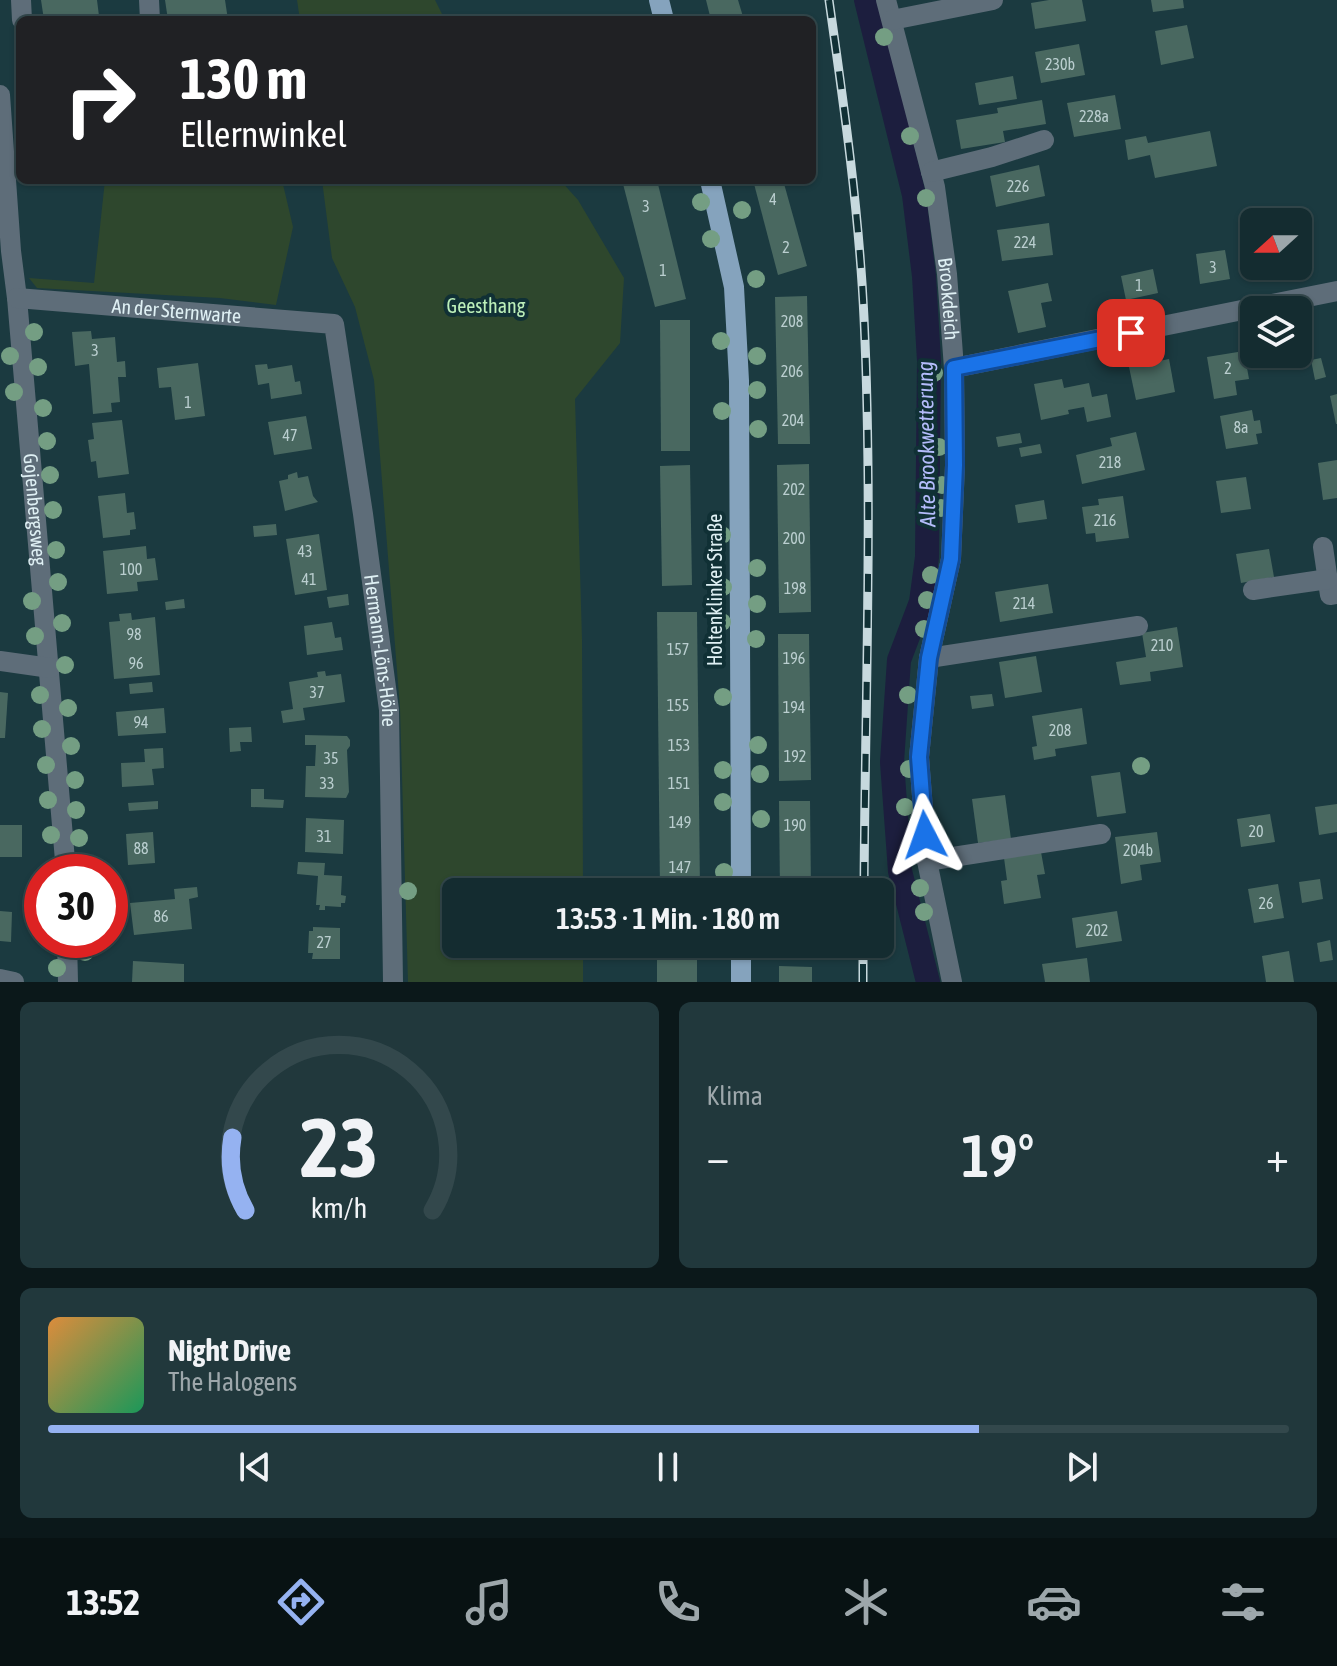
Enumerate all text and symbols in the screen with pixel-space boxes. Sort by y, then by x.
text: 130 m [180,47,307,111]
icon: right [48,48,152,152]
house number: 230b [1045,55,1075,73]
house number: 228a [1079,107,1109,125]
text: Ellernwinkel [180,113,347,155]
house number: 226 [1007,177,1029,195]
house number: 4 [769,190,777,208]
house number: 3 [642,197,650,215]
north arrow [1240,208,1312,280]
map controls [1240,208,1312,368]
house number: 224 [1014,233,1036,251]
house number: 2 [782,238,790,256]
street label: Brookdeich [934,256,964,341]
house number: 3 [1209,258,1217,276]
house number: 1 [659,261,667,279]
house number: 1 [1135,276,1143,294]
street label: An der Sternwarte [111,294,242,327]
park label: Geesthang [447,294,526,317]
button: layers [1240,296,1312,368]
pin [1097,299,1165,367]
icon: arrive [1109,311,1153,355]
house number: 208 [781,312,803,330]
house number: 3 [91,341,99,359]
house number: 2 [1224,359,1232,377]
water label: Alte Brookwetterung [912,361,940,528]
house number: 206 [781,362,803,380]
house number: 1 [184,393,192,411]
house number: 204 [782,411,804,429]
house number: 8a [1234,418,1248,436]
house number: 47 [282,426,298,444]
street label: Gojenbergsweg [19,452,52,567]
house number: 218 [1099,453,1121,471]
house number: 202 [783,480,805,498]
house number: 216 [1094,511,1116,529]
street label: Holtenklinker Straße [703,514,726,666]
house number: 200 [783,529,805,547]
house number: 43 [297,542,313,560]
house number: 100 [120,560,142,578]
house number: 41 [301,570,317,588]
street label: Hermann-Löns-Höhe [360,573,401,727]
house number: 198 [784,579,806,597]
house number: 214 [1013,594,1035,612]
house number: 98 [126,625,142,643]
house number: 210 [1151,636,1173,654]
house number: 157 [667,640,689,658]
house number: 196 [783,649,805,667]
house number: 96 [128,654,144,672]
house number: 37 [309,683,325,701]
house number: 155 [667,696,689,714]
house number: 194 [783,698,805,716]
house number: 94 [133,713,149,731]
house number: 208 [1049,721,1071,739]
house number: 153 [668,736,690,754]
house number: 192 [784,747,806,765]
house number: 35 [323,749,339,767]
house number: 33 [319,774,335,792]
house number: 151 [668,774,690,792]
position arrow [883,793,967,877]
house number: 149 [669,813,691,831]
house number: 190 [784,816,806,834]
house number: 20 [1248,822,1264,840]
house number: 31 [316,827,332,845]
house number: 88 [133,839,149,857]
house number: 204b [1123,841,1153,859]
speed limit sign: 30 [24,854,128,958]
house number: 147 [669,858,691,876]
house number: 26 [1258,894,1274,912]
text: 13:53 · 1 Min. · 180 m [556,901,780,935]
house number: 86 [153,907,169,925]
house number: 202 [1086,921,1108,939]
house number: 27 [316,933,332,951]
text: Klima [707,1081,763,1111]
text: 23 [300,1099,378,1195]
text: 19° [961,1121,1034,1190]
text: − [707,1131,729,1181]
text: + [1266,1131,1289,1181]
text: km/h [311,1191,368,1224]
text: Night Drive [168,1333,291,1367]
text: The Halogens [168,1367,297,1397]
icon: previous [233,1445,277,1489]
icon: pause [646,1445,690,1489]
icon: next [1060,1445,1104,1489]
icon: directions [273,1574,329,1630]
icon: music [461,1574,517,1630]
icon: phone [650,1574,706,1630]
icon: climate [838,1574,894,1630]
icon: car [1026,1574,1082,1630]
icon: filters [1215,1574,1271,1630]
text: 13:52 [66,1581,140,1623]

